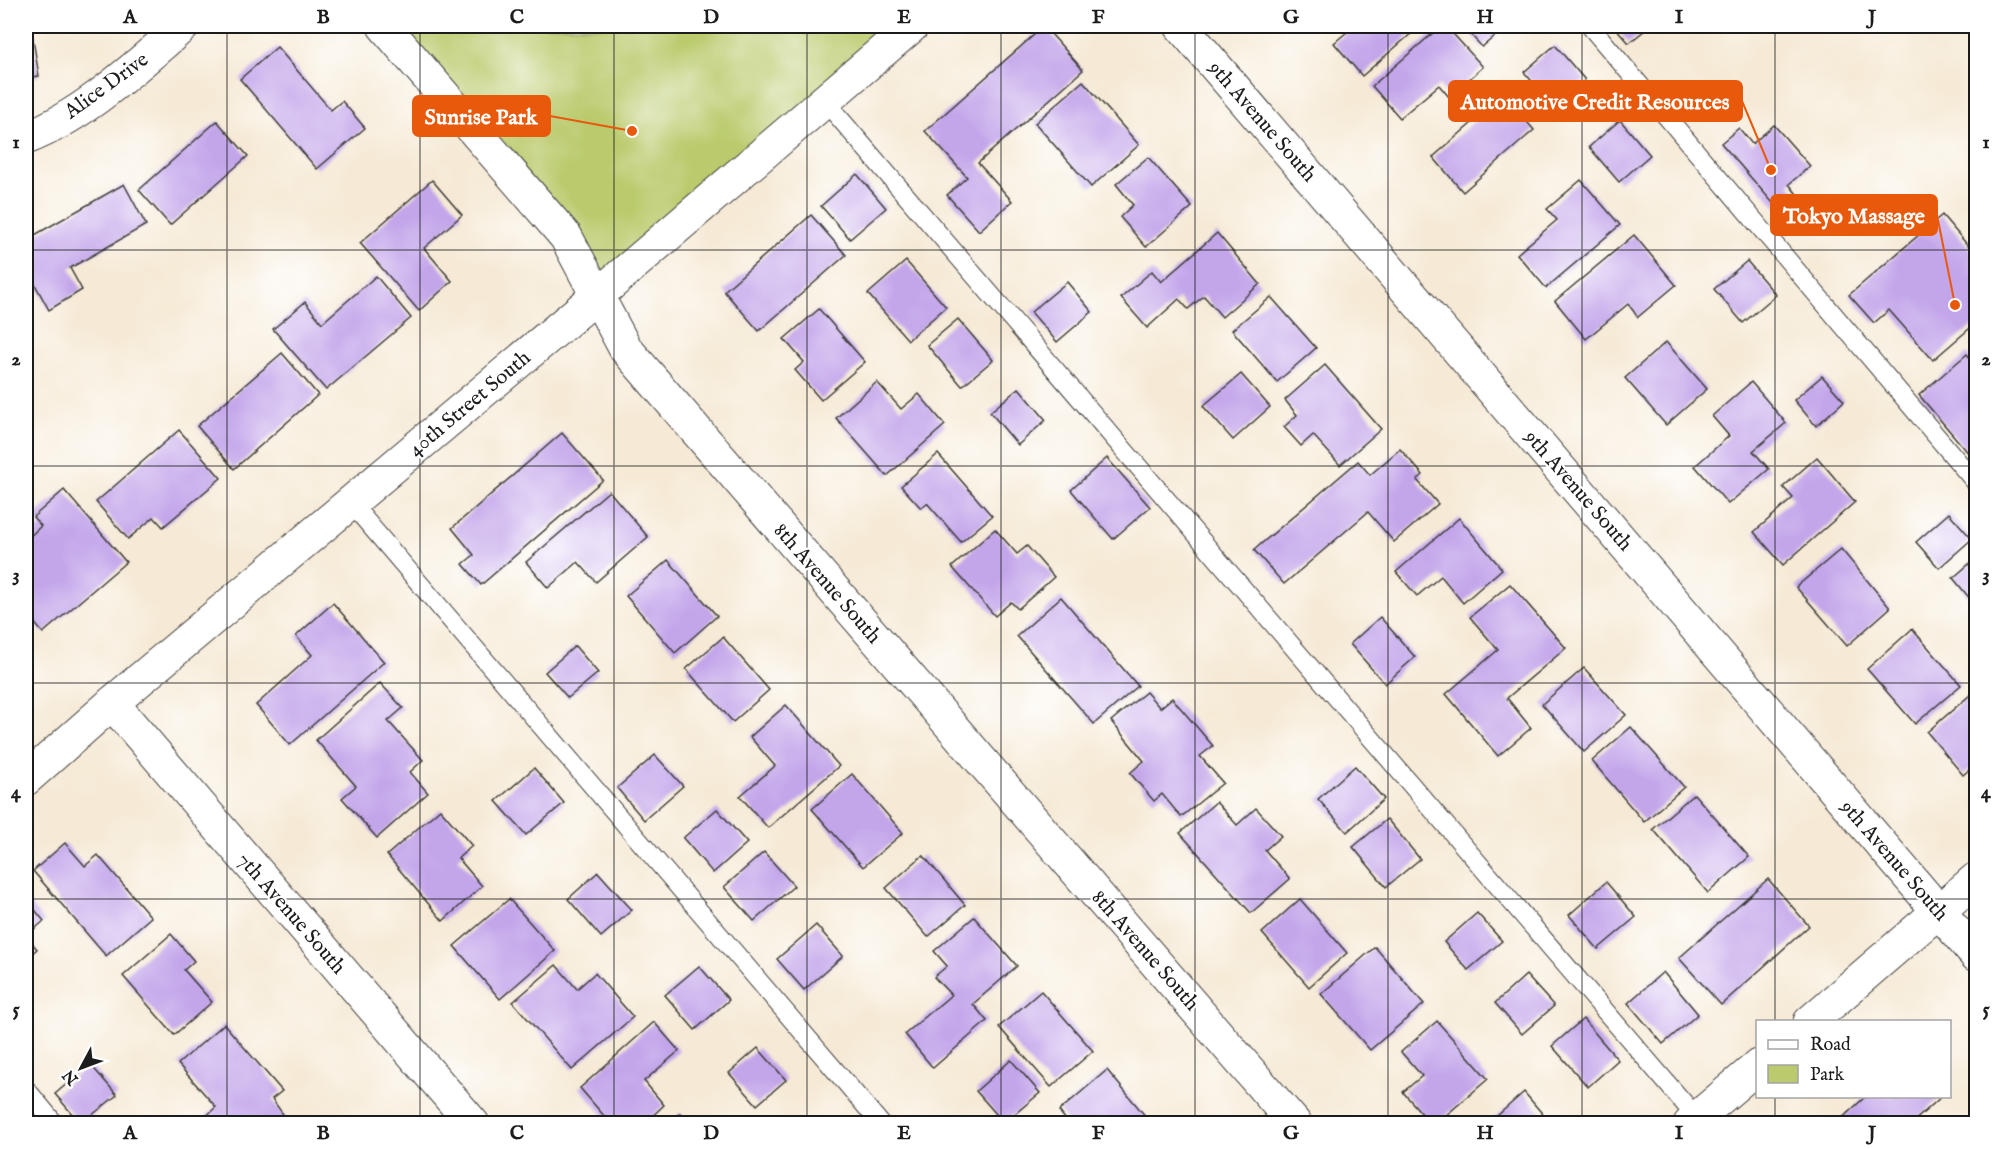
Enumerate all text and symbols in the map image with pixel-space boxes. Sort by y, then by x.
text: A [122,5,138,30]
text: B [316,5,330,30]
text: C [510,5,524,30]
text: D [703,5,719,30]
text: E [897,5,911,30]
text: F [1092,5,1105,30]
text: G [1283,5,1300,30]
text: H [1476,5,1494,30]
text: I [1675,5,1684,30]
text: J [1865,5,1877,30]
street label: Alice Drive [59,46,155,126]
street label: 9th Avenue South [1201,55,1322,188]
callout: Automotive Credit Resources [1449,81,1742,121]
text: Automotive Credit Resources [1460,89,1730,117]
callout: Sunrise Park [413,96,550,136]
text: Sunrise Park [425,104,539,132]
text: 1 [12,130,20,155]
text: 1 [1982,130,1990,155]
callout: Tokyo Massage [1771,195,1937,235]
text: Tokyo Massage [1782,203,1925,231]
street label: 40th Street South [403,345,537,463]
text: 2 [11,347,21,372]
text: 2 [1981,347,1991,372]
street label: 9th Avenue South [1517,424,1638,557]
street label: 8th Avenue South [767,518,887,650]
text: 3 [12,563,20,588]
text: 3 [1982,563,1990,588]
text: 4 [11,780,22,805]
text: 4 [1981,780,1992,805]
street label: 9th Avenue South [1833,794,1954,927]
street label: 7th Avenue South [231,847,351,981]
street label: 8th Avenue South [1085,885,1205,1017]
text: 5 [12,997,20,1022]
text: 5 [1982,997,1990,1022]
legend [1756,1020,1951,1098]
text: Road [1810,1034,1851,1057]
north arrow [51,1038,111,1098]
text: Park [1810,1064,1845,1087]
text: N [59,1065,84,1089]
text: A [122,1121,138,1146]
text: B [316,1121,330,1146]
text: C [510,1121,524,1146]
text: D [703,1121,719,1146]
text: E [897,1121,911,1146]
text: F [1092,1121,1105,1146]
text: G [1283,1121,1300,1146]
text: H [1476,1121,1494,1146]
text: I [1675,1121,1684,1146]
text: J [1865,1121,1877,1146]

